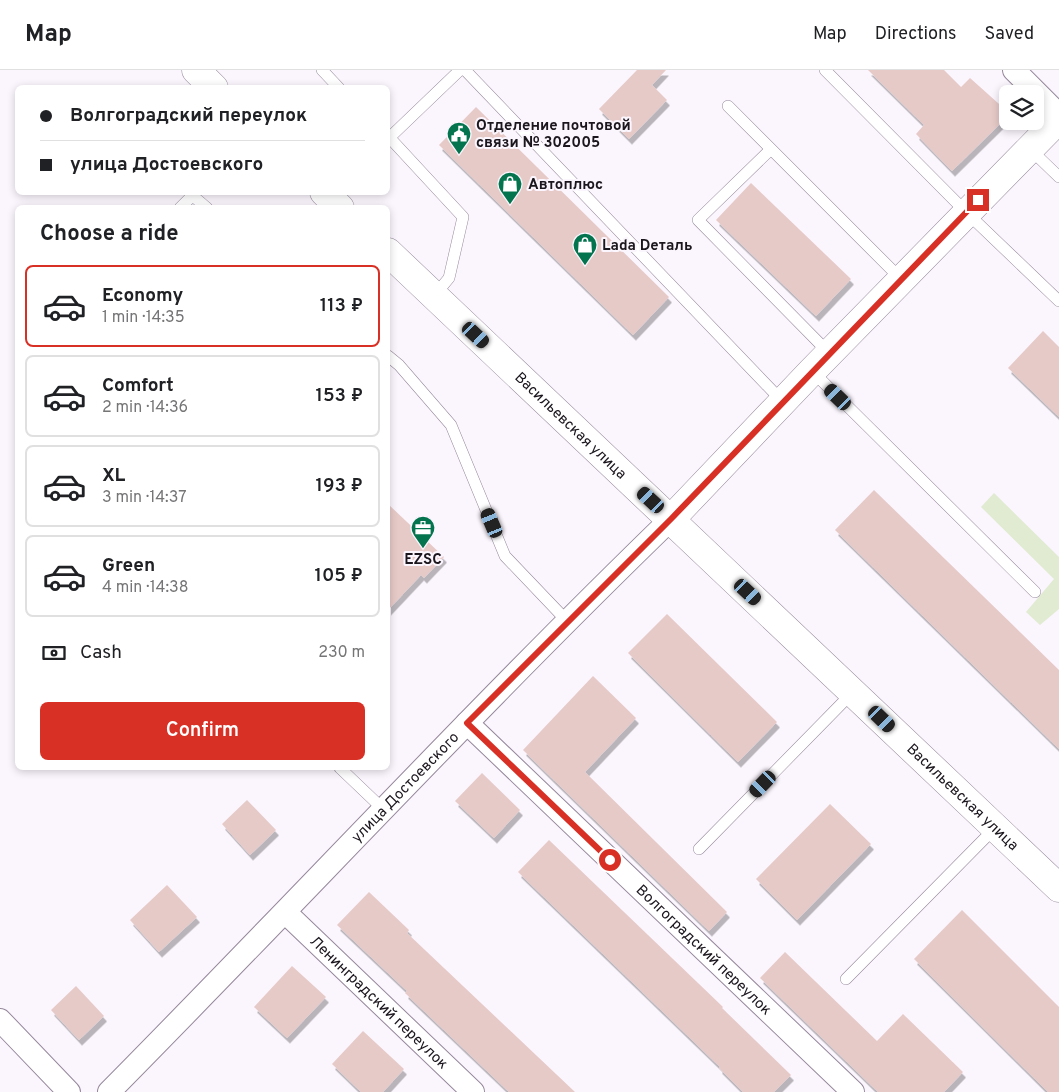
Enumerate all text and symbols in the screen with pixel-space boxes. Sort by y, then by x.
text: Map [25,20,72,50]
text: Map [813,23,847,46]
text: Directions [875,23,957,46]
text: Saved [985,23,1034,46]
map controls [999,85,1044,130]
button: layers [999,85,1044,130]
text: Волгоградский переулок [70,104,307,128]
place label: Отделение почтовой связи № 302005 [476,117,631,153]
public building icon: Отделение почтовой связи № 302005 [446,121,472,155]
text: улица Достоевского [70,153,263,177]
shop icon: Автоплюс [497,171,523,205]
place label: Автоплюс [528,176,603,195]
route end [967,189,989,211]
text: Choose a ride [40,221,178,248]
shop icon: Lada Dеталь [572,232,598,266]
place label: Lada Dеталь [602,237,692,256]
icon: car [42,284,87,329]
text: Economy [102,284,183,308]
text: 113 ₽ [320,294,363,318]
text: 1 min · 14:35 [102,308,185,328]
car [459,319,492,351]
street label: Васильевская улица [510,369,630,484]
icon: car [42,374,87,419]
text: Comfort [102,374,174,398]
car [821,381,854,413]
text: 153 ₽ [315,384,363,408]
text: 2 min · 14:36 [102,398,188,418]
icon: car [42,464,87,509]
text: XL [102,464,125,488]
text: 193 ₽ [316,474,363,498]
car [634,484,667,516]
text: 3 min · 14:37 [102,488,187,508]
car [479,506,504,540]
office icon: EZSC [410,515,436,549]
place label: EZSC [404,551,442,570]
icon: car [42,554,87,599]
text: Green [102,554,155,578]
text: 105 ₽ [314,564,363,588]
car [731,576,764,608]
text: 4 min · 14:38 [102,578,188,598]
icon: cash [40,639,68,667]
text: Cash [80,641,122,665]
text: 230 m [318,643,365,663]
button: Confirm [40,702,365,760]
car [865,703,898,735]
street label: улица Достоевского [348,729,464,847]
street label: Васильевская улица [902,740,1022,856]
car [747,768,778,800]
route start [599,849,621,871]
street label: Волгоградский переулок [631,881,775,1020]
street label: Ленинградский переулок [305,933,451,1074]

